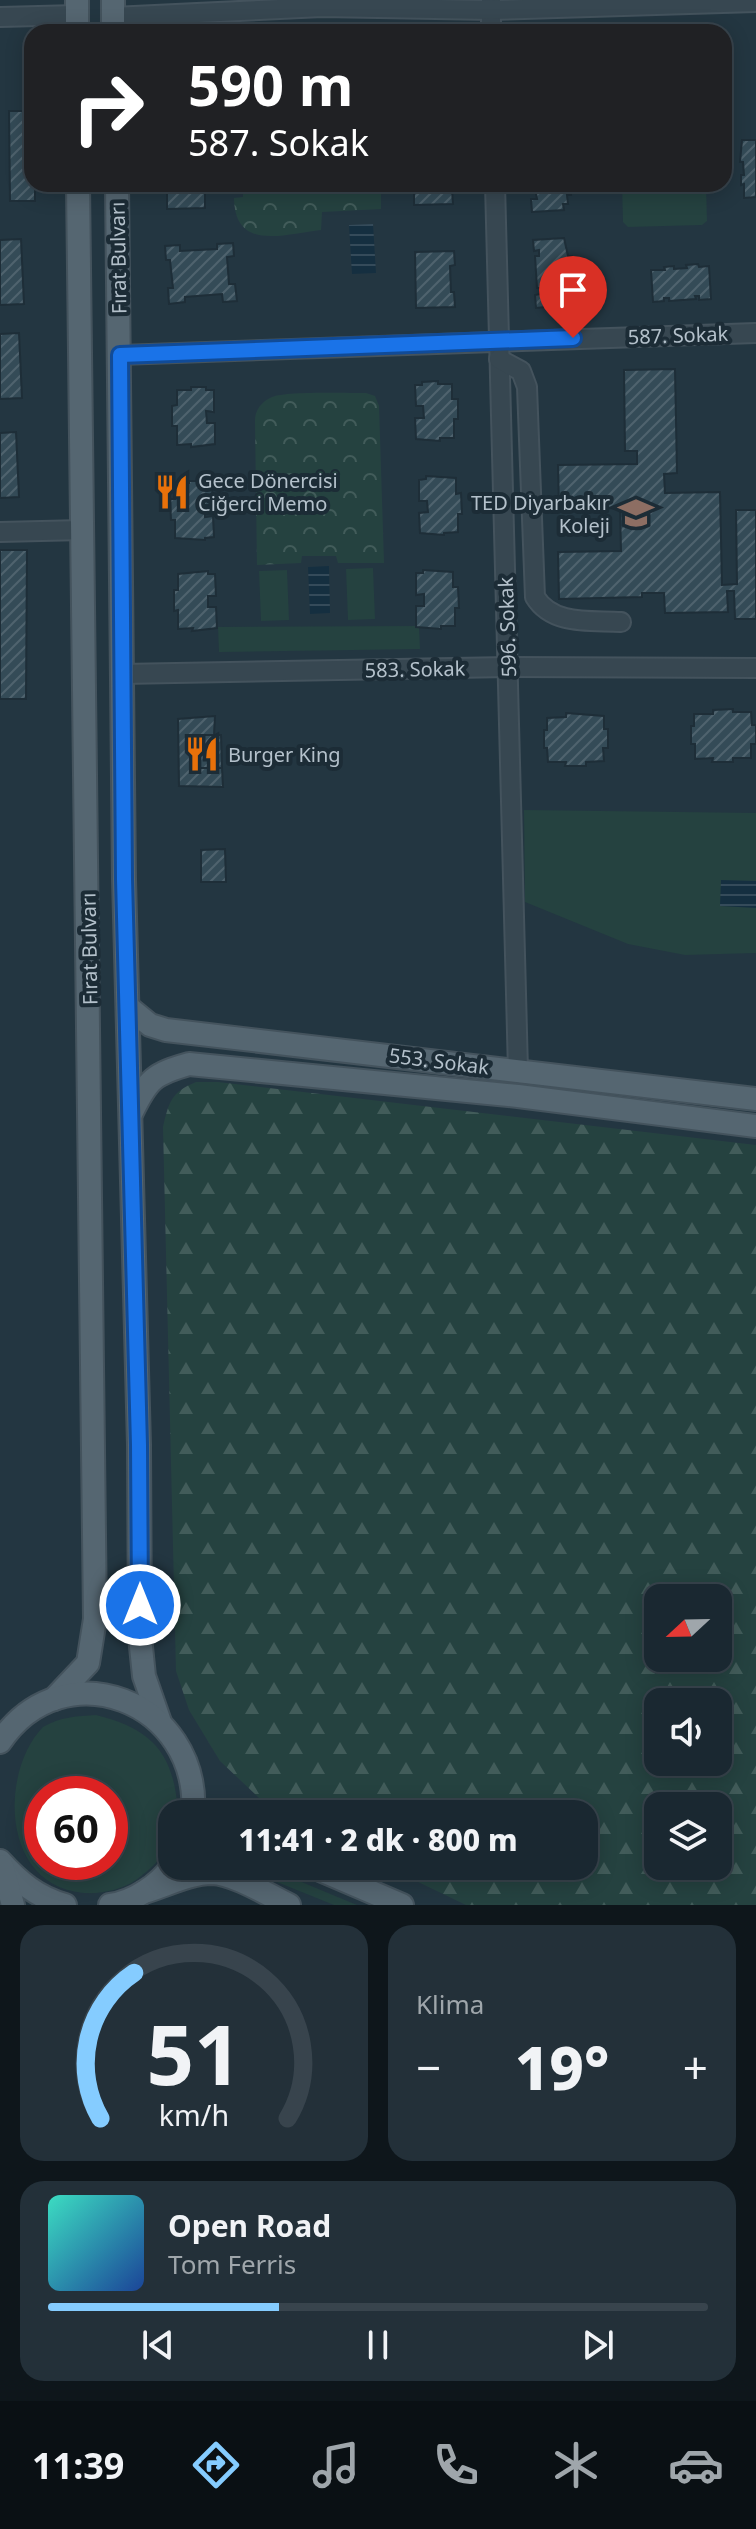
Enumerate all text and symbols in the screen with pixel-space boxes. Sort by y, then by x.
text: 590 m [188,46,353,122]
icon: right [56,56,160,160]
text: 587. Sokak [188,118,369,167]
street label: Fırat Bulvarı [104,202,132,314]
pin [539,256,607,338]
icon: arrive [551,268,595,312]
street label: 587. Sokak [627,320,729,350]
place label: Gece Dönercisi Ciğerci Memo [198,467,338,517]
restaurant icon: Gece Dönercisi Ciğerci Memo [153,473,191,511]
place label: TED Diyarbakır Koleji [471,489,610,539]
school or university icon: TED Diyarbakır Koleji [617,494,655,532]
street label: 596. Sokak [492,576,522,678]
street label: 583. Sokak [364,655,466,683]
restaurant icon: Burger King [183,735,221,773]
place label: Burger King [228,741,341,768]
street label: Fırat Bulvarı [75,893,103,1005]
street label: 553. Sokak [387,1041,491,1081]
position arrow [98,1563,182,1647]
north arrow [644,1584,732,1672]
map controls [644,1584,732,1880]
button: sound [644,1688,732,1776]
speed limit sign: 60 [24,1776,128,1880]
button: layers [644,1792,732,1880]
text: 11:41 · 2 dk · 800 m [239,1819,518,1860]
text: Klima [416,1986,484,2022]
text: 51 [146,1996,242,2109]
text: 19° [515,2026,609,2108]
text: − [416,2037,441,2097]
text: + [683,2037,708,2097]
text: km/h [159,2095,229,2134]
text: Open Road [168,2205,331,2246]
text: Tom Ferris [168,2246,296,2282]
icon: previous [136,2323,180,2367]
icon: pause [356,2323,400,2367]
icon: next [576,2323,620,2367]
icon: directions [188,2437,244,2493]
icon: music [308,2437,364,2493]
icon: phone [428,2437,484,2493]
icon: climate [548,2437,604,2493]
icon: car [668,2437,724,2493]
text: 11:39 [32,2441,124,2490]

